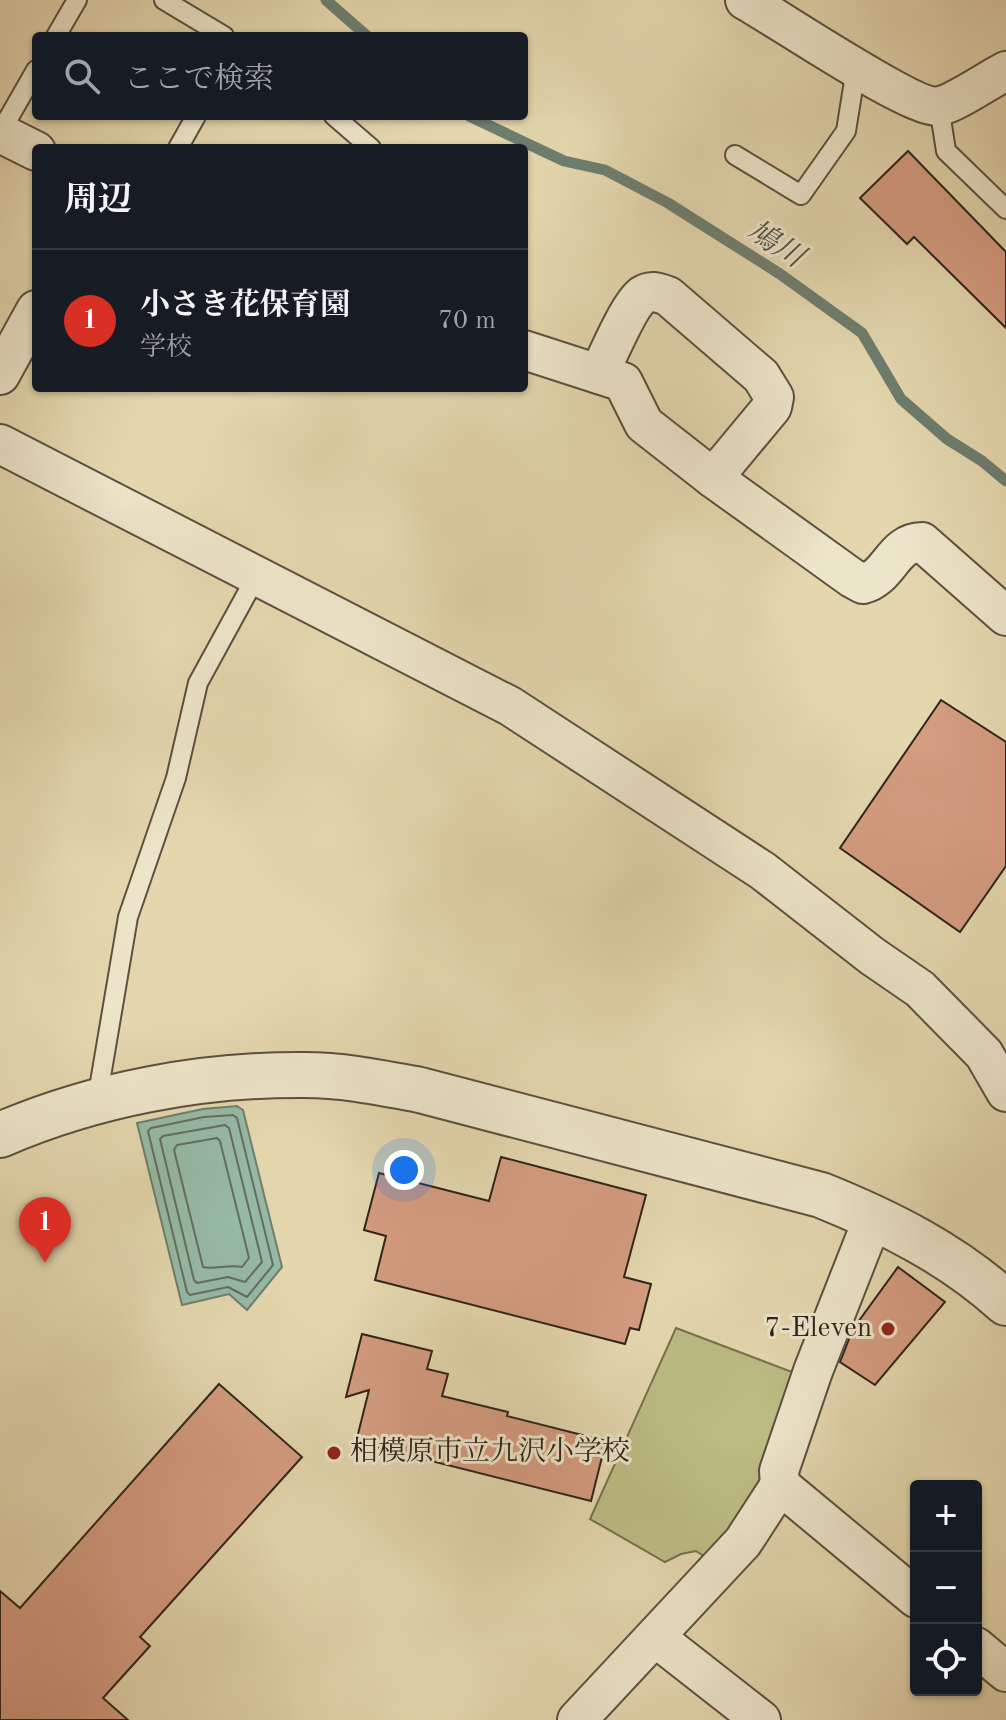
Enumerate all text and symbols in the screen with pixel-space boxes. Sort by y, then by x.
search box [32,32,528,120]
icon: search [60,54,104,98]
text: ここで検索 [124,65,274,95]
text: 周辺 [64,184,132,218]
water label: 鳩川 [742,214,813,275]
text: 小さき花保育園 [140,291,350,321]
text: 1 [82,308,98,334]
text: 70 m [438,308,496,334]
text: 学校 [140,335,192,361]
your location [384,1150,424,1190]
pin: 1 [19,1197,71,1263]
place label: 7-Eleven [764,1315,872,1343]
marker: 7-Eleven [879,1320,897,1338]
place label: 相模原市立九沢小学校 [350,1436,630,1467]
marker: 相模原市立九沢小学校 [325,1444,343,1462]
map controls [910,1480,982,1696]
button: + [910,1480,982,1552]
button: − [910,1552,982,1624]
button: locate [910,1624,982,1696]

